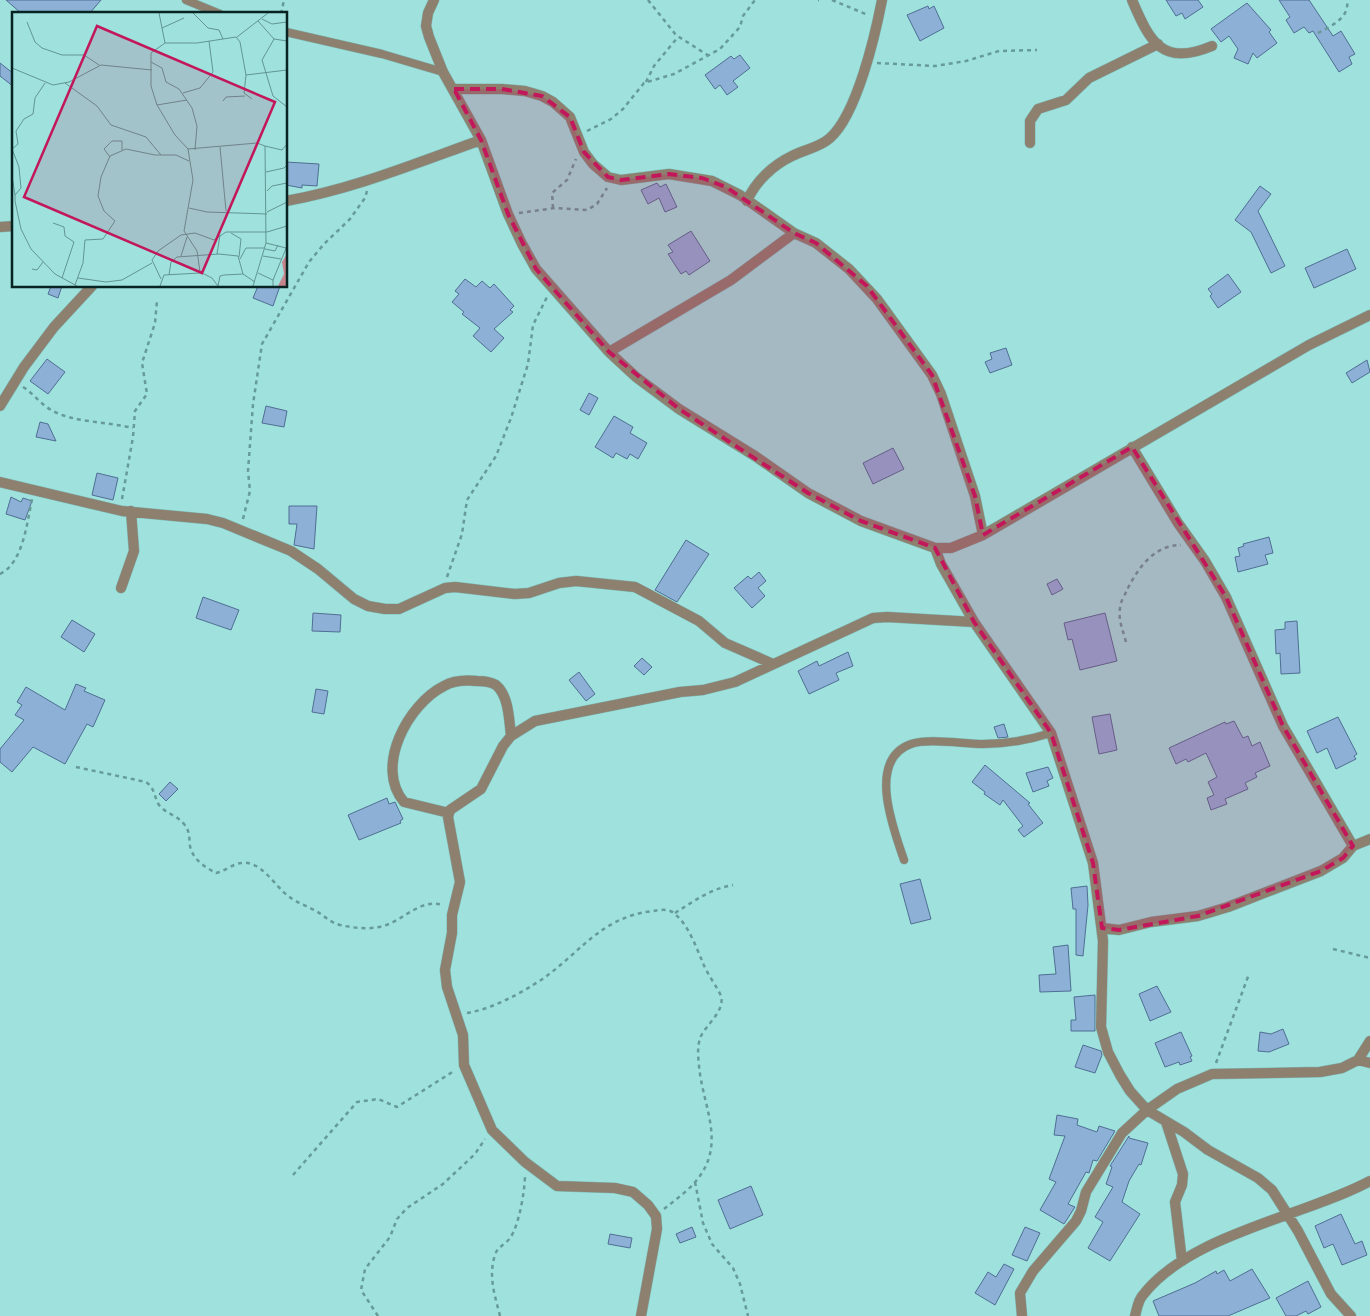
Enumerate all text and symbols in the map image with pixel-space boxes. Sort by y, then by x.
inset map [12,12,288,288]

